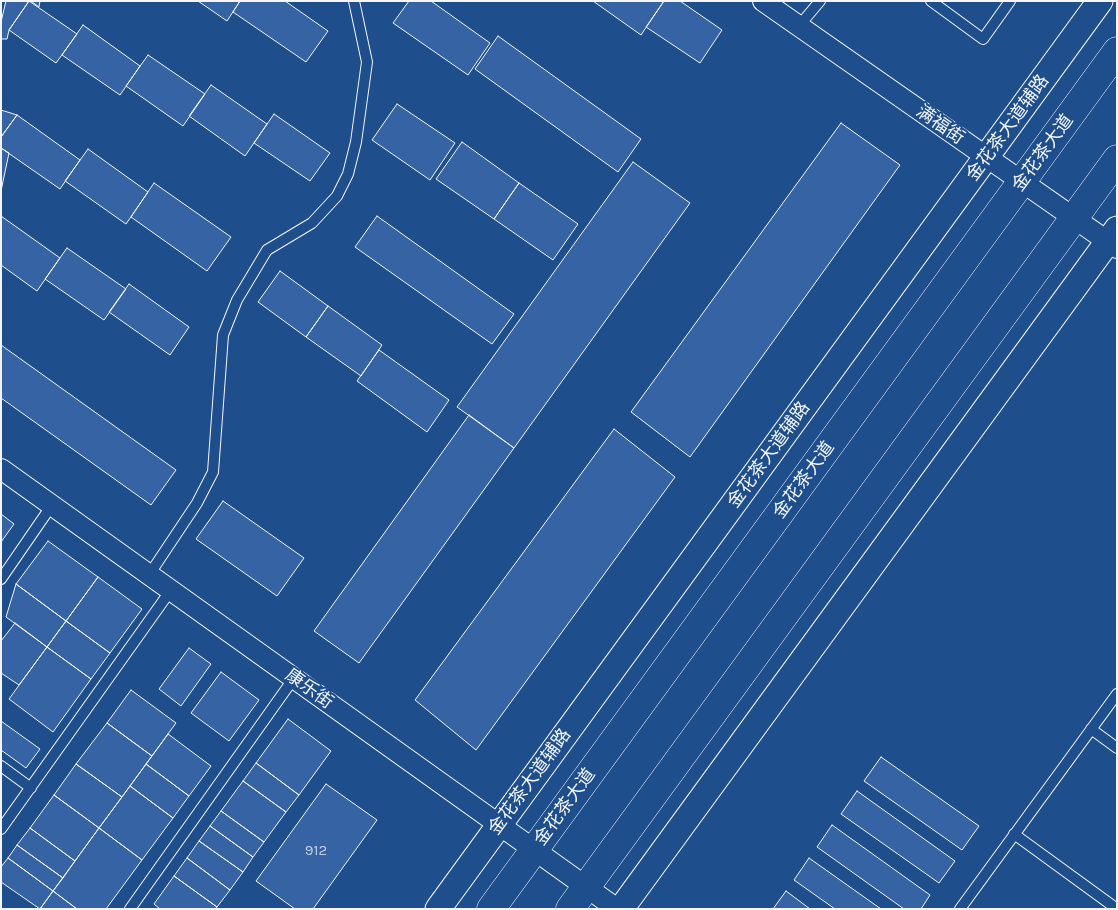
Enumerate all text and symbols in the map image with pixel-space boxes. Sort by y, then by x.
street label: 金花茶大道辅路 [962,71,1054,185]
street label: 满福街 [912,101,968,149]
street label: 金花茶大道 [1008,110,1078,196]
street label: 金花茶大道辅路 [723,398,815,512]
street label: 金花茶大道 [769,437,839,523]
street label: 康乐街 [281,664,337,714]
street label: 金花茶大道辅路 [484,725,576,839]
street label: 金花茶大道 [530,764,600,850]
house number: 912 [305,842,327,860]

